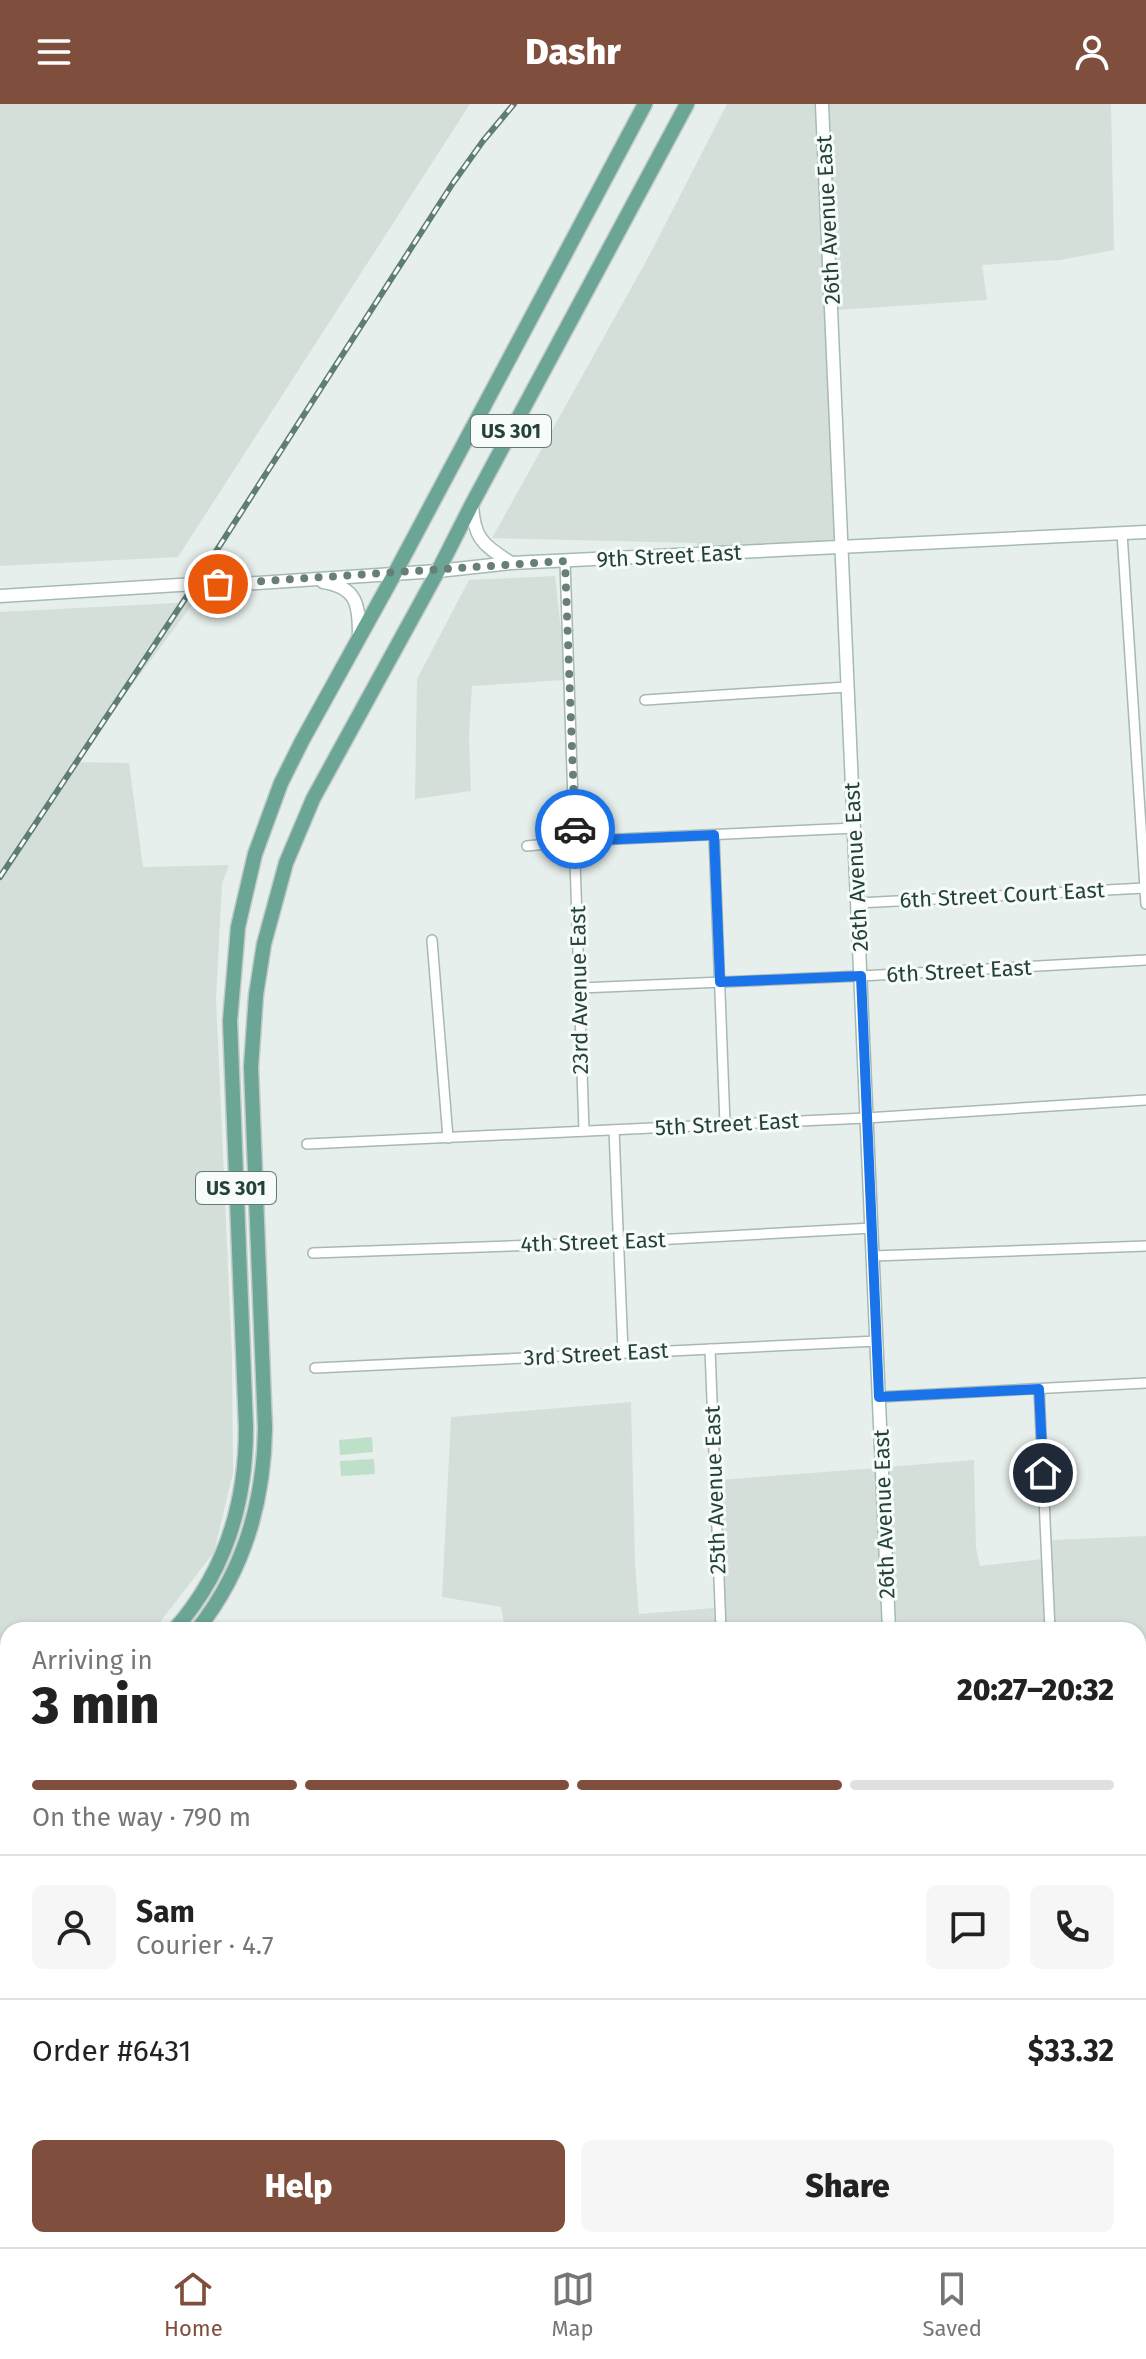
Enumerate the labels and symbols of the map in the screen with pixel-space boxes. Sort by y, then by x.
street label: 26th Avenue East [810,135,846,305]
road number: US 301 [471,415,551,447]
street label: 9th Street East [596,539,742,573]
pin [184,550,252,618]
street label: 26th Avenue East [838,782,874,952]
courier [535,789,615,869]
street label: 6th Street Court East [899,876,1105,914]
street label: 23rd Avenue East [564,905,594,1075]
street label: 6th Street East [886,954,1032,988]
street label: 5th Street East [654,1107,800,1141]
road number: US 301 [196,1172,276,1204]
street label: 4th Street East [520,1226,666,1258]
street label: 3rd Street East [523,1337,669,1371]
street label: 25th Avenue East [699,1405,731,1575]
street label: 26th Avenue East [868,1429,900,1599]
pin [1009,1439,1077,1507]

